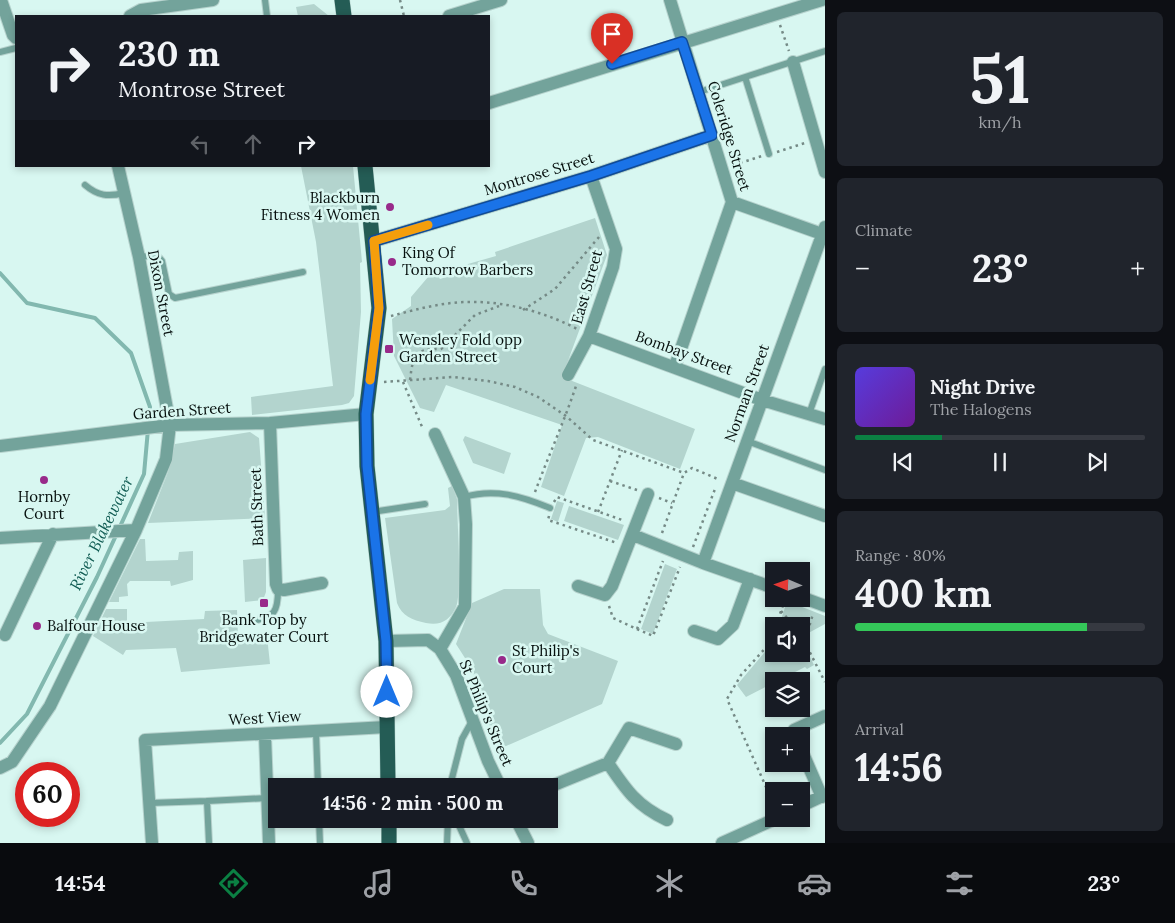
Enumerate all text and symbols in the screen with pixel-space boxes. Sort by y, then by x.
pin [591,13,633,64]
icon: arrive [598,20,626,48]
text: 230 m [118,31,220,76]
icon: right [35,35,100,100]
text: 51 [969,38,1031,121]
text: Montrose Street [118,75,285,103]
street label: Coleridge Street [704,79,755,193]
text: km/h [978,112,1022,132]
icon: left [186,130,214,158]
icon: ahead [239,130,267,158]
icon: right [292,130,320,158]
street label: Montrose Street [482,148,596,199]
place label: Blackburn Fitness 4 Women [261,188,380,224]
marker: Blackburn Fitness 4 Women [384,201,396,213]
text: Climate [855,220,912,240]
place label: King Of Tomorrow Barbers [402,243,533,279]
text: 23° [972,244,1028,292]
street label: East Street [567,247,606,326]
street label: Dixon Street [144,248,179,338]
text: − [855,251,870,287]
text: + [1130,251,1145,287]
marker: King Of Tomorrow Barbers [386,256,398,268]
street label: Bombay Street [633,326,736,379]
place label: Wensley Fold opp Garden Street [399,330,522,366]
street label: Norman Street [720,341,773,445]
marker: Wensley Fold opp Garden Street [383,343,395,355]
text: Night Drive [930,375,1035,399]
street label: Garden Street [132,398,232,423]
text: The Halogens [930,399,1032,419]
icon: previous [889,448,917,476]
icon: pause [986,448,1014,476]
icon: next [1083,448,1111,476]
street label: Bath Street [246,467,267,546]
water label: River Blakewater [65,472,138,593]
marker: Hornby Court [38,474,50,486]
place label: Hornby Court [18,487,70,523]
text: Range · 80% [855,545,946,565]
north arrow [765,562,810,608]
map controls [765,562,810,827]
text: 400 km [855,569,992,617]
marker: Bank Top by Bridgewater Court [258,597,270,609]
place label: Bank Top by Bridgewater Court [199,610,329,646]
place label: Balfour House [47,616,146,635]
button: sound [765,617,810,662]
marker: Balfour House [31,620,43,632]
place label: St Philip's Court [512,641,580,677]
marker: St Philip's Court [496,654,508,666]
street label: St Philip's Street [455,657,518,769]
position arrow [360,665,412,717]
button: layers [765,672,810,717]
street label: West View [228,706,302,729]
text: Arrival [855,719,904,739]
button: + [765,727,810,772]
text: 14:56 [855,743,943,791]
speed limit sign: 60 [15,762,80,827]
button: − [765,782,810,827]
text: 14:56 · 2 min · 500 m [323,791,503,815]
icon: directions [216,866,251,901]
icon: music [361,866,396,901]
icon: phone [506,866,541,901]
icon: climate [652,866,687,901]
icon: car [797,866,832,901]
icon: filters [942,866,977,901]
text: 14:54 [55,869,106,897]
text: 23° [1087,869,1120,897]

